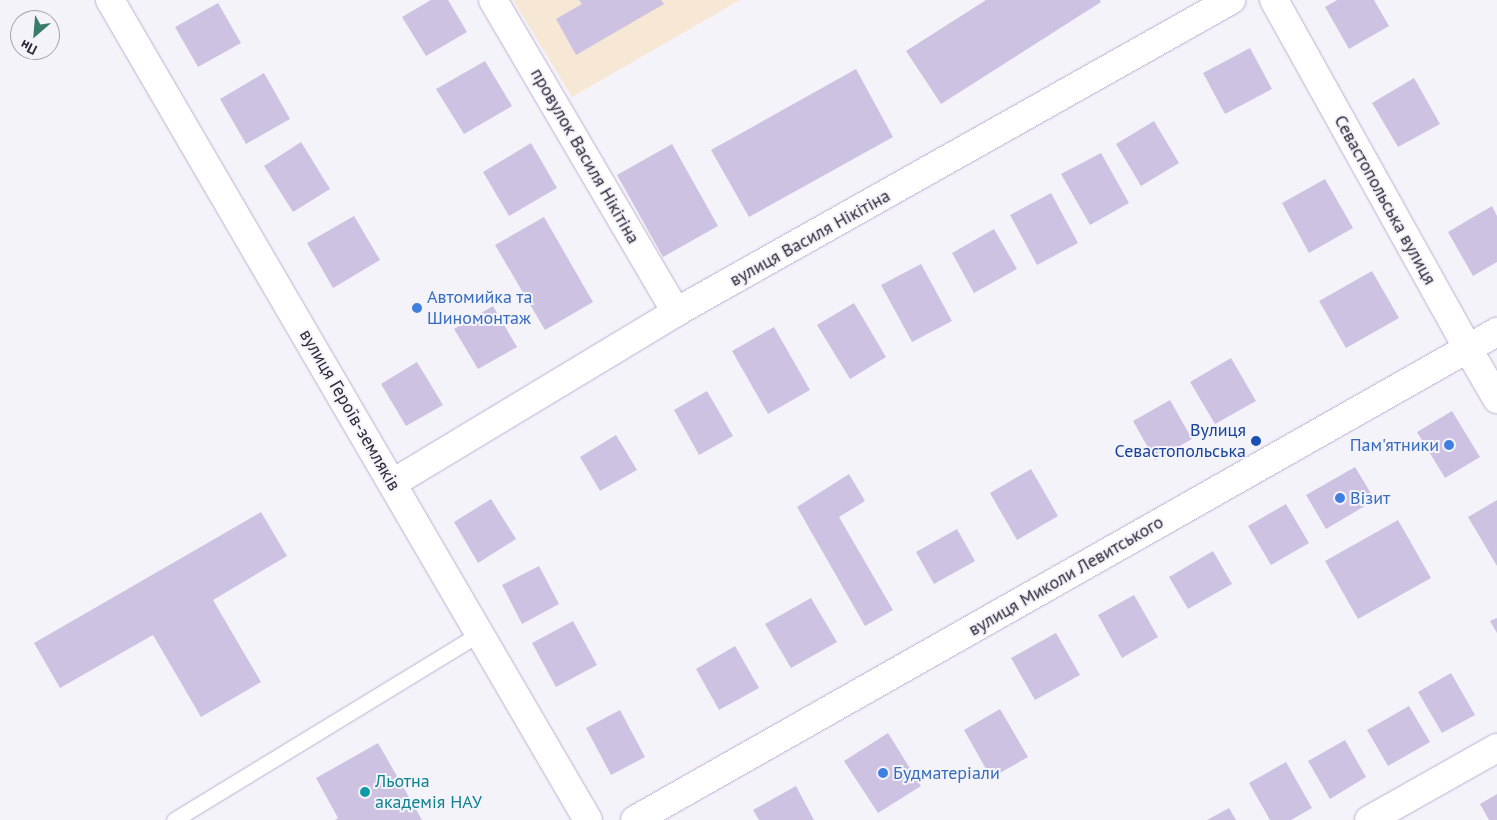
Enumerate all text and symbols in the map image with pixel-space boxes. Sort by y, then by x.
north arrow [10,10,60,60]
text: Пн [17,36,40,59]
street label: провулок Василя Нікітіна [526,64,644,248]
street label: Севастопольська вулиця [1329,111,1441,289]
street label: вулиця Василя Нікітіна [726,185,894,291]
place label: Автомийка та Шиномонтаж [427,287,533,330]
marker: Автомийка та Шиномонтаж [411,302,423,314]
street label: вулиця Героїв-земляків [295,325,405,495]
place label: Вулиця Севастопольська [1115,420,1246,462]
place label: Пам'ятники [1350,434,1439,456]
marker: Вулиця Севастопольська [1250,435,1262,447]
marker: Пам'ятники [1443,439,1455,451]
place label: Візит [1350,487,1390,509]
marker: Візит [1334,492,1346,504]
street label: вулиця Миколи Левитського [965,511,1167,641]
place label: Будматеріали [893,762,1000,784]
marker: Будматеріали [877,767,889,779]
place label: Льотна академія НАУ [375,771,482,814]
marker: Льотна академія НАУ [359,786,371,798]

